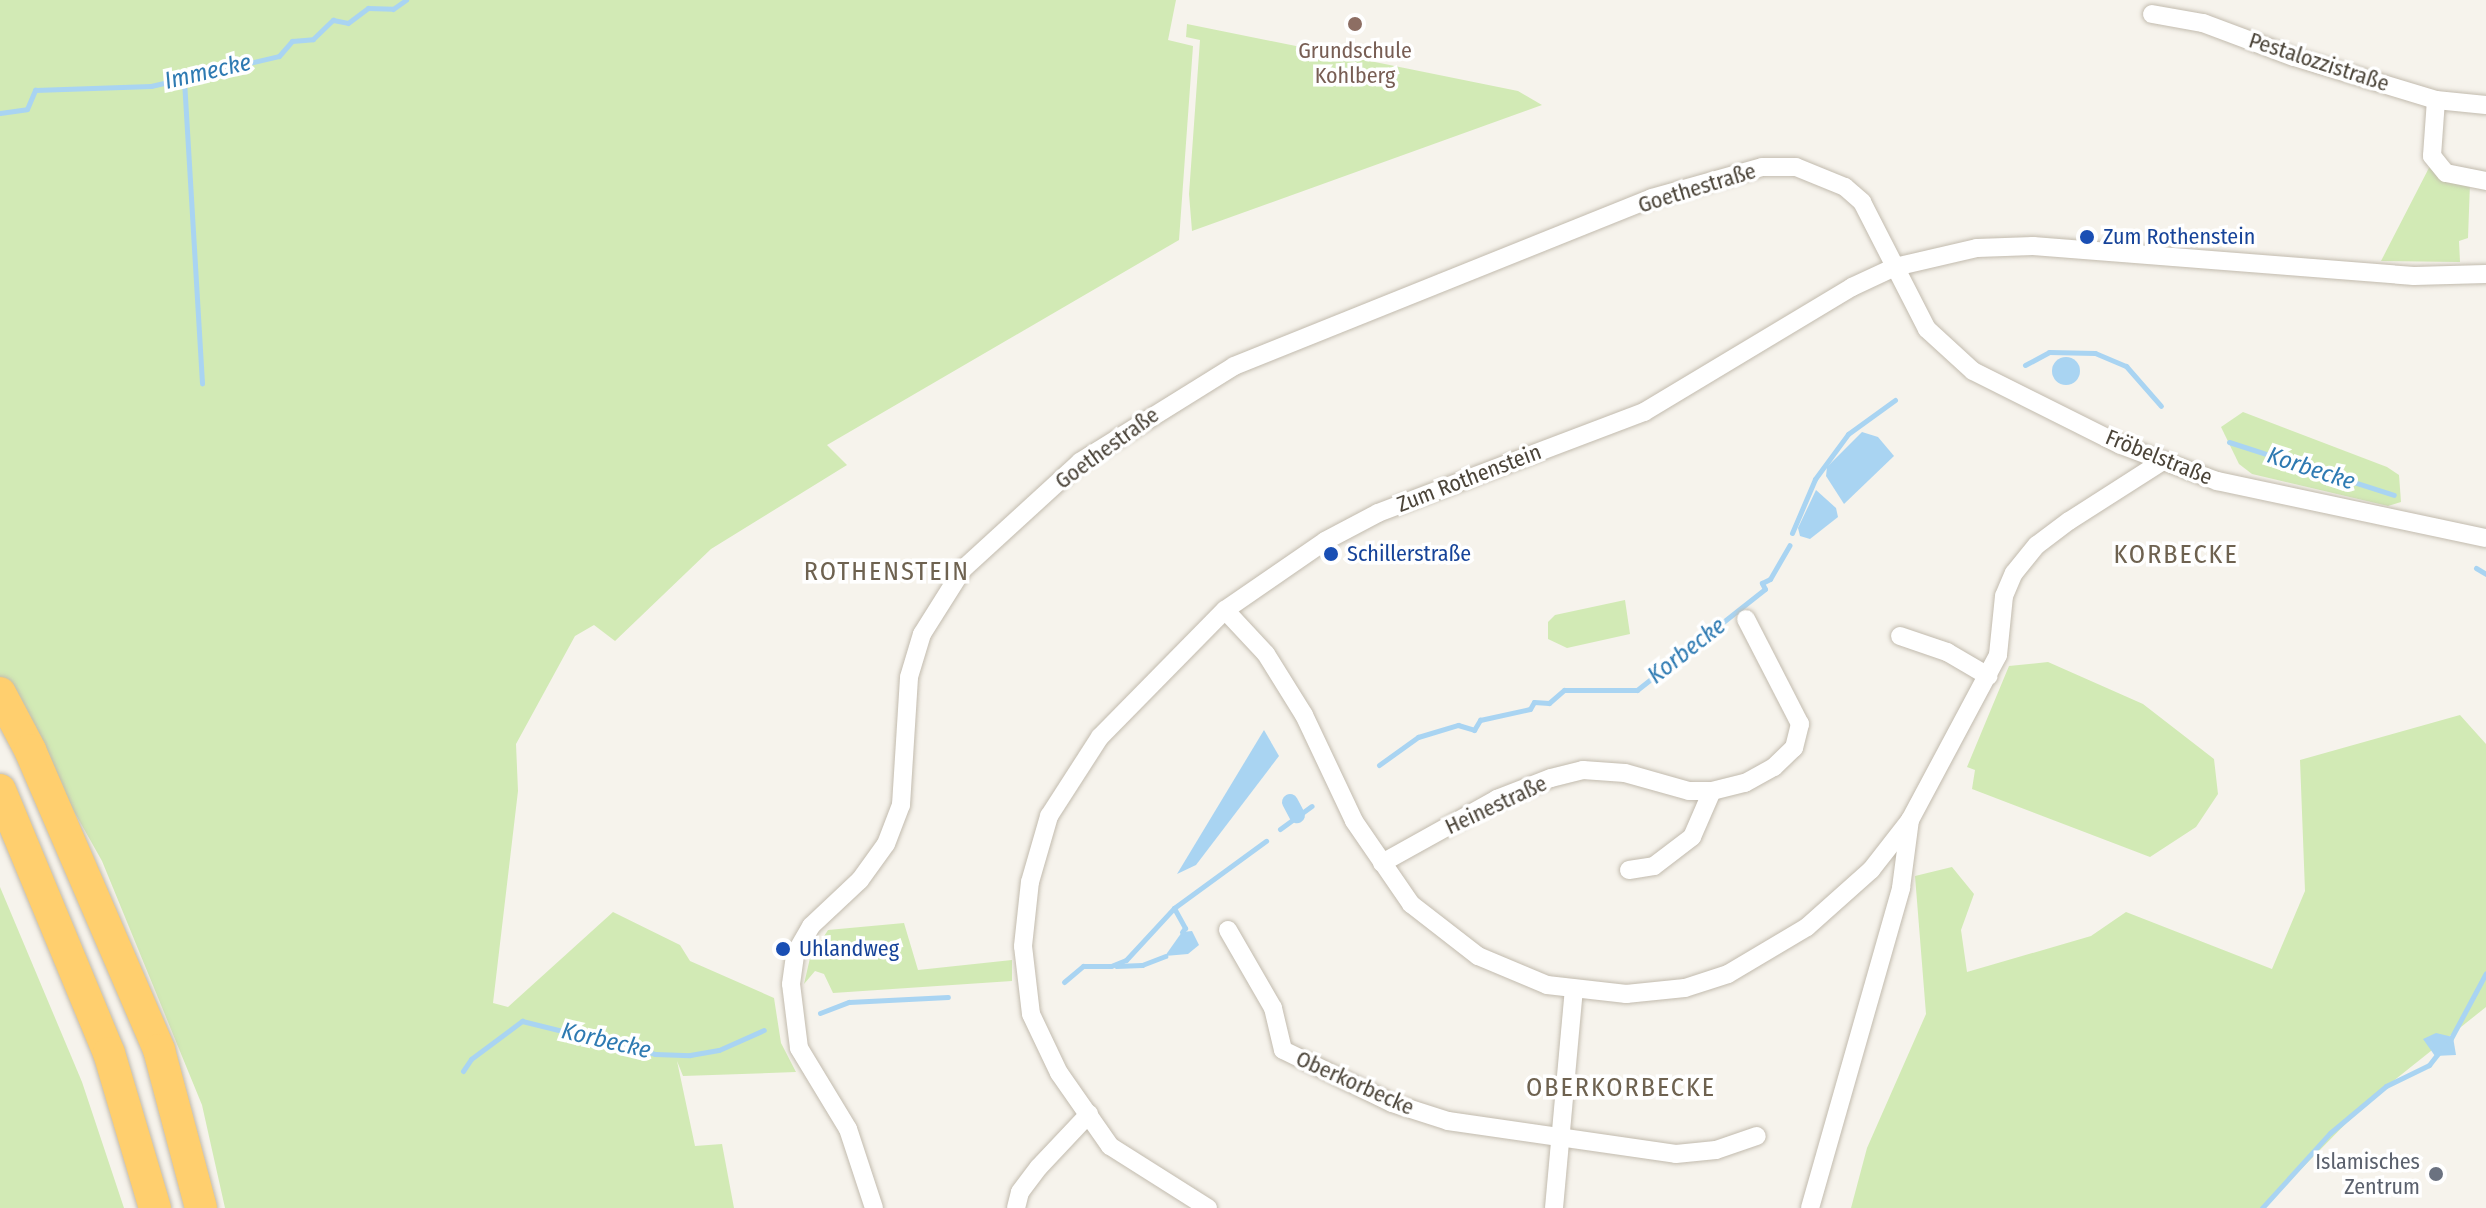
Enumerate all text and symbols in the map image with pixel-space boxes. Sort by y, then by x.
marker: Grundschule Kohlberg [1346,15,1364,33]
street label: Pestalozzistraße [2246,27,2392,97]
place label: Grundschule Kohlberg [1298,37,1412,88]
water label: Immecke [162,48,254,96]
street label: Goethestraße [1635,158,1759,218]
place label: Zum Rothenstein [2103,224,2255,250]
marker: Zum Rothenstein [2078,228,2096,246]
street label: Goethestraße [1050,402,1164,494]
street label: Fröbelstraße [2102,424,2216,490]
street label: Zum Rothenstein [1393,438,1545,518]
water label: Korbecke [2263,441,2359,497]
district label: KORBECKE [2113,539,2239,571]
place label: Schillerstraße [1347,541,1471,567]
marker: Schillerstraße [1322,545,1340,563]
district label: ROTHENSTEIN [804,556,970,588]
water label: Korbecke [1642,612,1732,690]
street label: Heinestraße [1441,770,1551,840]
place label: Uhlandweg [799,936,899,962]
marker: Uhlandweg [774,940,792,958]
water label: Korbecke [559,1017,653,1065]
street label: Oberkorbecke [1292,1045,1418,1121]
district label: OBERKORBECKE [1526,1072,1716,1104]
place label: Islamisches Zentrum [2315,1148,2420,1200]
marker: Islamisches Zentrum [2427,1165,2445,1183]

